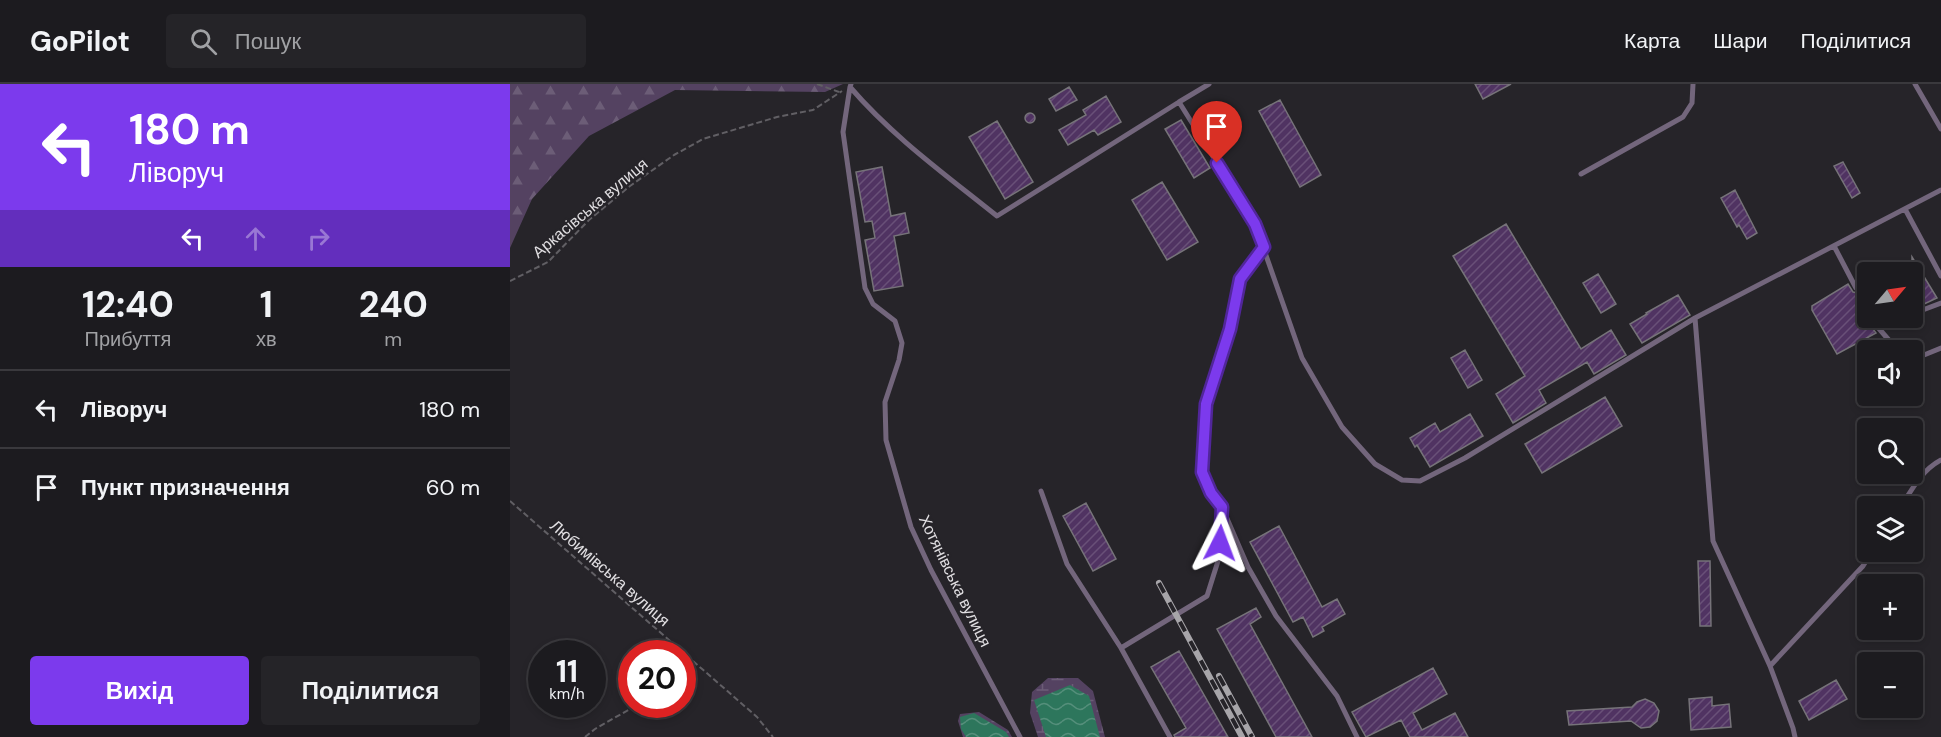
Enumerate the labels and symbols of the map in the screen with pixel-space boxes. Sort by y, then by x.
pin [1191,101,1242,163]
street label: Аркасівська вулиця [528,154,652,262]
north arrow [1857,262,1923,328]
street label: Хотянівська вулиця [914,511,996,651]
position arrow [1188,511,1252,575]
street label: Любимівська вулиця [546,515,674,631]
speed limit sign: 20 [618,640,696,718]

